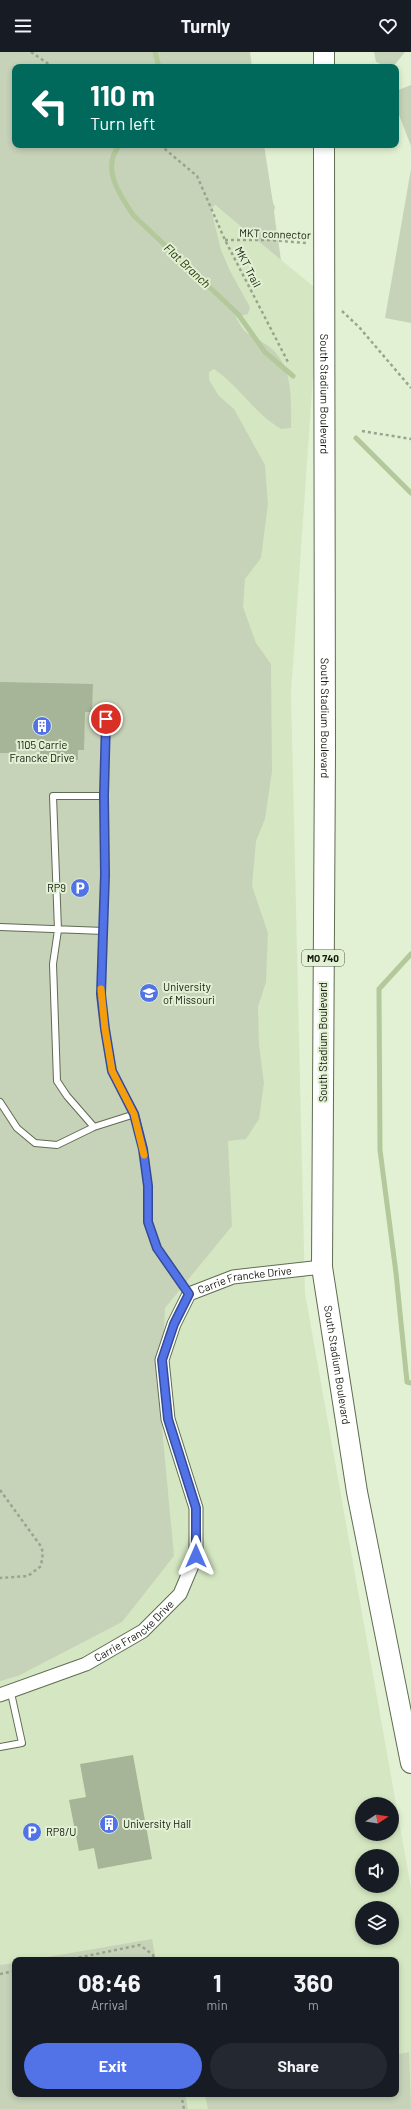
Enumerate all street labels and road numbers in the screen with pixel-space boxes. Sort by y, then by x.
street label: MKT connector [239,226,311,241]
street label: MKT Trail [233,244,264,289]
street label: South Stadium Boulevard [318,334,332,454]
street label: South Stadium Boulevard [319,658,332,778]
road number: MO 740 [302,950,344,966]
street label: South Stadium Boulevard [316,982,329,1102]
street label: Carrie Francke Drive [196,1263,293,1296]
street label: South Stadium Boulevard [322,1304,353,1425]
street label: Carrie Francke Drive [91,1597,176,1664]

